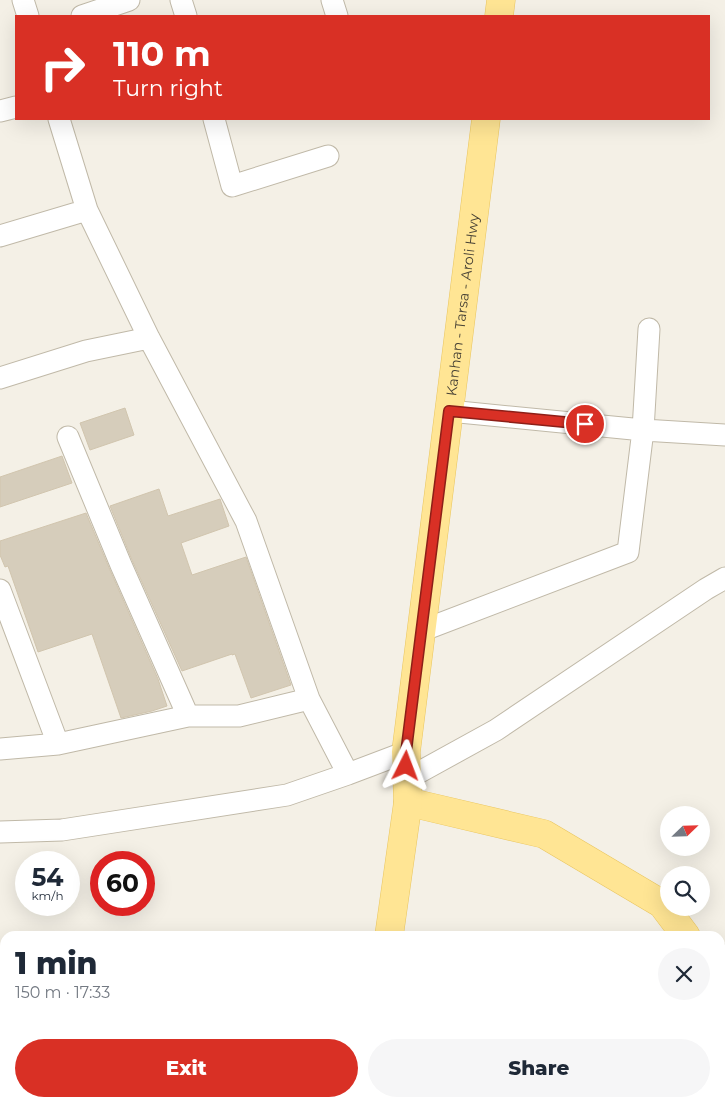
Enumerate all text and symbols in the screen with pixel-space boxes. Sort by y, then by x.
text: 110 m [113,32,211,75]
icon: right [30,35,95,100]
text: Turn right [113,75,223,102]
street label: Kanhan - Tarsa - Aroli Hwy [442,212,483,397]
pin [564,403,606,445]
icon: arrive [571,410,599,438]
position arrow [379,739,431,791]
north arrow [660,806,710,856]
map controls [660,806,710,916]
speed limit sign: 60 [90,851,155,916]
text: 54 [31,862,64,892]
button: search [660,866,710,916]
text: km/h [31,888,64,903]
text: 1 min [15,945,98,982]
button: close [658,948,710,1000]
text: 150 m · 17:33 [15,983,110,1002]
button: Exit [15,1039,358,1097]
button: Share [368,1039,710,1097]

